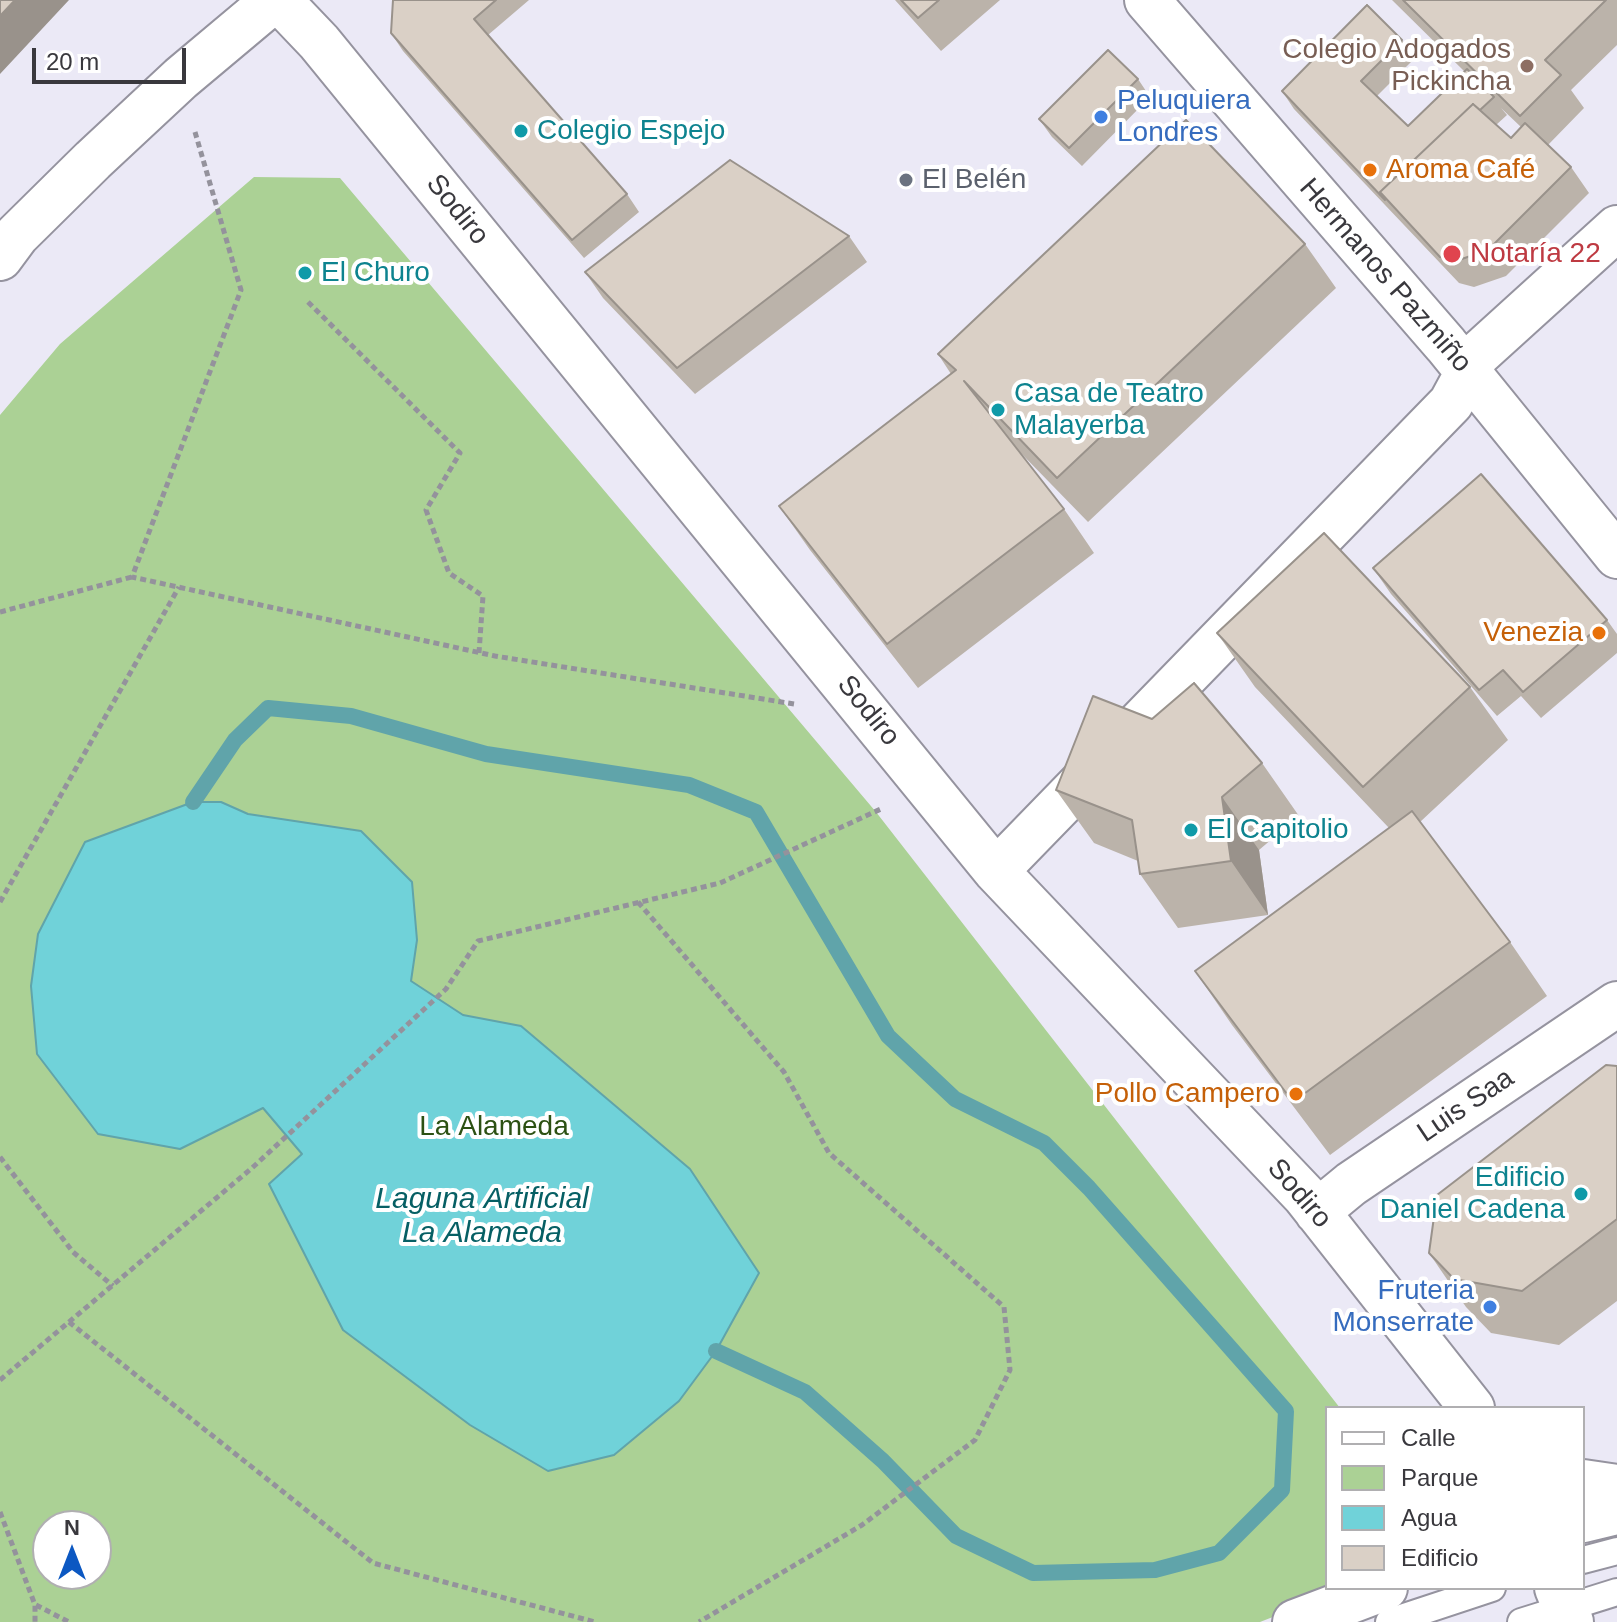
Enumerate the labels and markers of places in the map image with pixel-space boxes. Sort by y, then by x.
place label: Colegio Adogados Pickincha [1282,33,1511,99]
marker: Colegio Adogados Pickincha [1518,57,1536,75]
place label: Peluquiera Londres [1117,84,1251,150]
marker: Peluquiera Londres [1092,108,1110,126]
place label: Colegio Espejo [537,114,725,148]
marker: Colegio Espejo [512,122,530,140]
place label: Aroma Café [1386,153,1535,187]
marker: Aroma Café [1361,161,1379,179]
place label: El Belén [922,163,1026,197]
marker: El Belén [897,171,915,189]
place label: Notaría 22 [1470,237,1601,271]
marker: Notaría 22 [1441,243,1463,265]
place label: El Churo [321,256,430,290]
marker: El Churo [296,264,314,282]
place label: Casa de Teatro Malayerba [1014,377,1204,443]
marker: Casa de Teatro Malayerba [989,401,1007,419]
place label: Venezia [1483,616,1583,650]
marker: Venezia [1590,624,1608,642]
place label: El Capitolio [1207,813,1349,847]
marker: El Capitolio [1182,821,1200,839]
place label: Pollo Campero [1095,1077,1280,1111]
marker: Pollo Campero [1287,1085,1305,1103]
place label: Edificio Daniel Cadena [1380,1161,1565,1227]
marker: Edificio Daniel Cadena [1572,1185,1590,1203]
place label: Fruteria Monserrate [1332,1274,1474,1340]
marker: Fruteria Monserrate [1481,1298,1499,1316]

